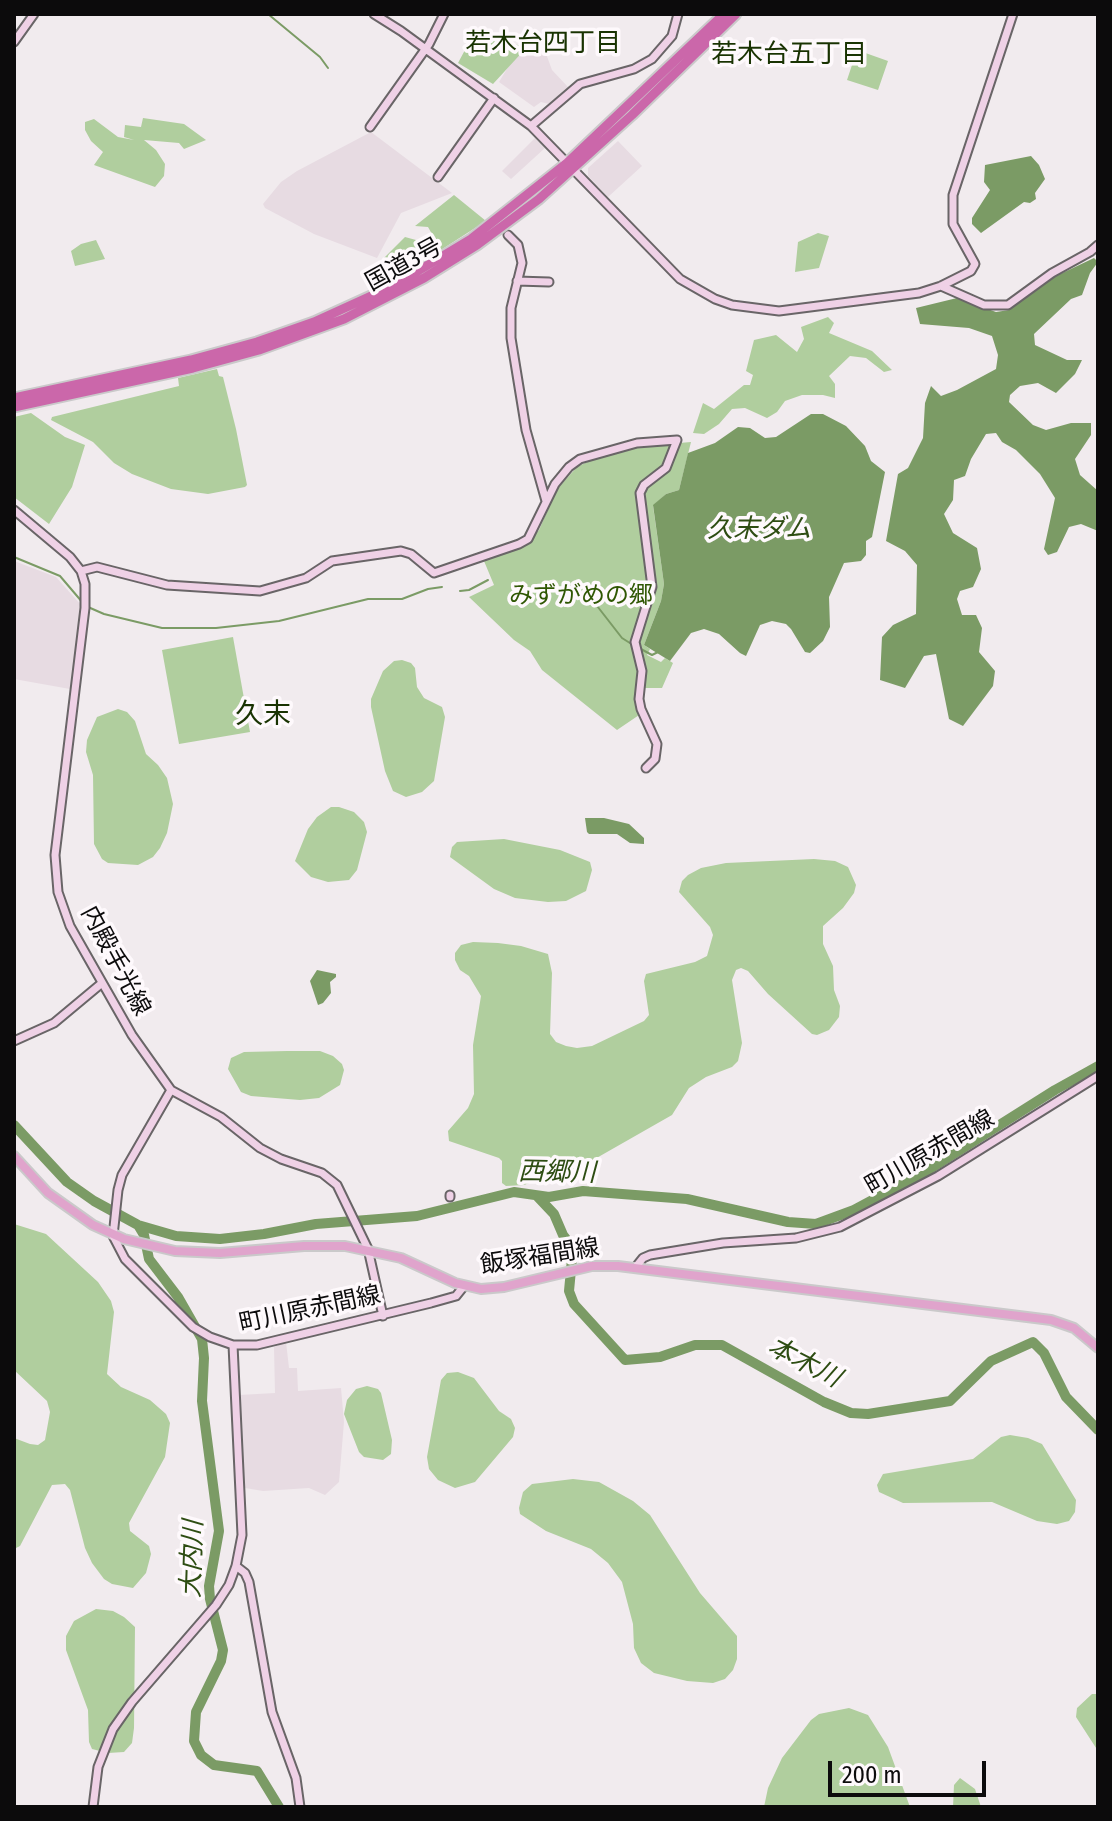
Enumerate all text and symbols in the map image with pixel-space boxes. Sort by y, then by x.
district label: 若木台四丁目 [465,28,621,60]
district label: 若木台五丁目 [711,39,867,71]
street label: 国道3号 [361,232,447,298]
water label: 久末ダム [707,514,811,546]
park label: みずがめの郷 [509,582,653,610]
district label: 久末 [235,698,291,732]
street label: 内殿手光線 [74,901,156,1021]
street label: 町川原赤間線 [860,1105,1000,1201]
water label: 西郷川 [518,1157,596,1189]
street label: 飯塚福間線 [478,1233,602,1281]
street label: 町川原赤間線 [237,1281,383,1339]
water label: 本木川 [762,1331,846,1395]
water label: 大内川 [176,1519,210,1599]
scale bar [832,1745,990,1795]
text: 200 m [842,1761,902,1789]

